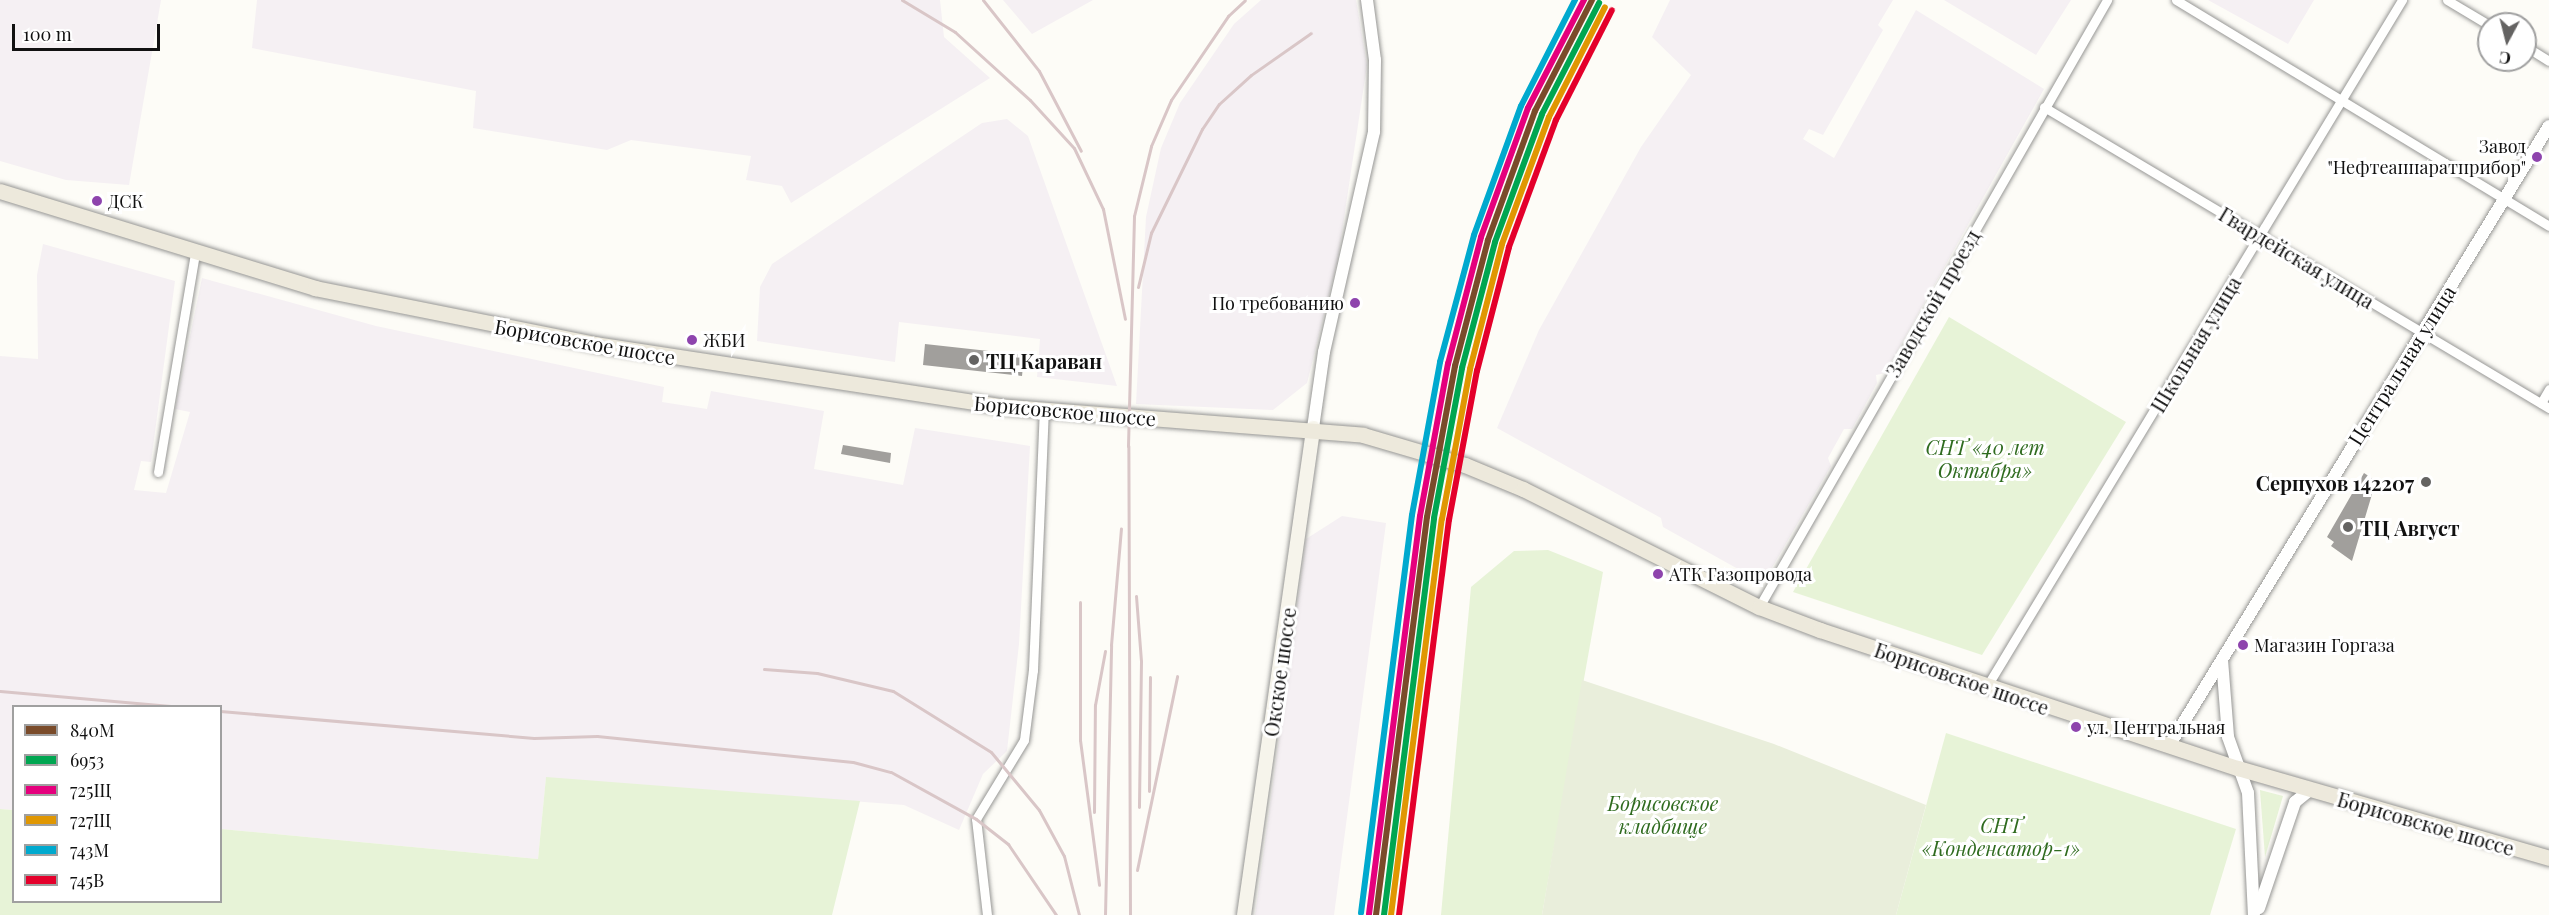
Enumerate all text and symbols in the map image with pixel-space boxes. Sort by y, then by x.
scale bar [15,12,164,50]
north arrow [2477,12,2537,72]
text: 100 m [23,22,72,46]
text: С [2498,47,2512,69]
place label: Завод "Нефтеаппаратприбор" [2327,136,2526,178]
marker: Завод "Нефтеаппаратприбор" [2531,151,2543,163]
place label: ДСК [108,190,144,212]
marker: ДСК [91,195,103,207]
street label: Гвардейская улица [2215,201,2379,313]
street label: Заводской проезд [1880,225,1984,381]
street label: Школьная улица [2145,272,2245,416]
street label: Центральная улица [2342,281,2460,449]
place label: По требованию [1212,292,1344,314]
marker: По требованию [1349,297,1361,309]
street label: Борисовское шоссе [493,313,677,369]
place label: ЖБИ [703,329,745,351]
marker: ЖБИ [686,334,698,346]
place label: ТЦ Караван [986,348,1102,372]
marker: ТЦ Караван [967,353,981,367]
street label: Борисовское шоссе [973,390,1157,430]
park label: СНТ «40 лет Октября» [1925,434,2045,481]
place label: Серпухов 142207 [2256,470,2414,494]
marker: Серпухов 142207 [2419,475,2433,489]
place label: ТЦ Август [2360,515,2460,539]
marker: ТЦ Август [2341,520,2355,534]
place label: АТК Газопровода [1669,563,1812,585]
marker: АТК Газопровода [1652,568,1664,580]
street label: Окское шоссе [1258,606,1300,738]
place label: Магазин Горгаза [2254,634,2395,656]
street label: Борисовское шоссе [1872,637,2052,719]
marker: Магазин Горгаза [2237,639,2249,651]
legend [12,705,222,903]
place label: ул. Центральная [2087,716,2225,738]
text: 840М [70,718,115,742]
marker: ул. Центральная [2070,721,2082,733]
text: 6953 [70,748,104,772]
text: 725Щ [70,778,111,802]
street label: Борисовское шоссе [2335,786,2517,860]
park label: Борисовское кладбище [1608,790,1718,837]
text: 727Щ [70,808,111,832]
park label: СНТ «Конденсатор-1» [1922,812,2080,859]
text: 743М [70,838,109,862]
text: 745В [70,868,104,892]

